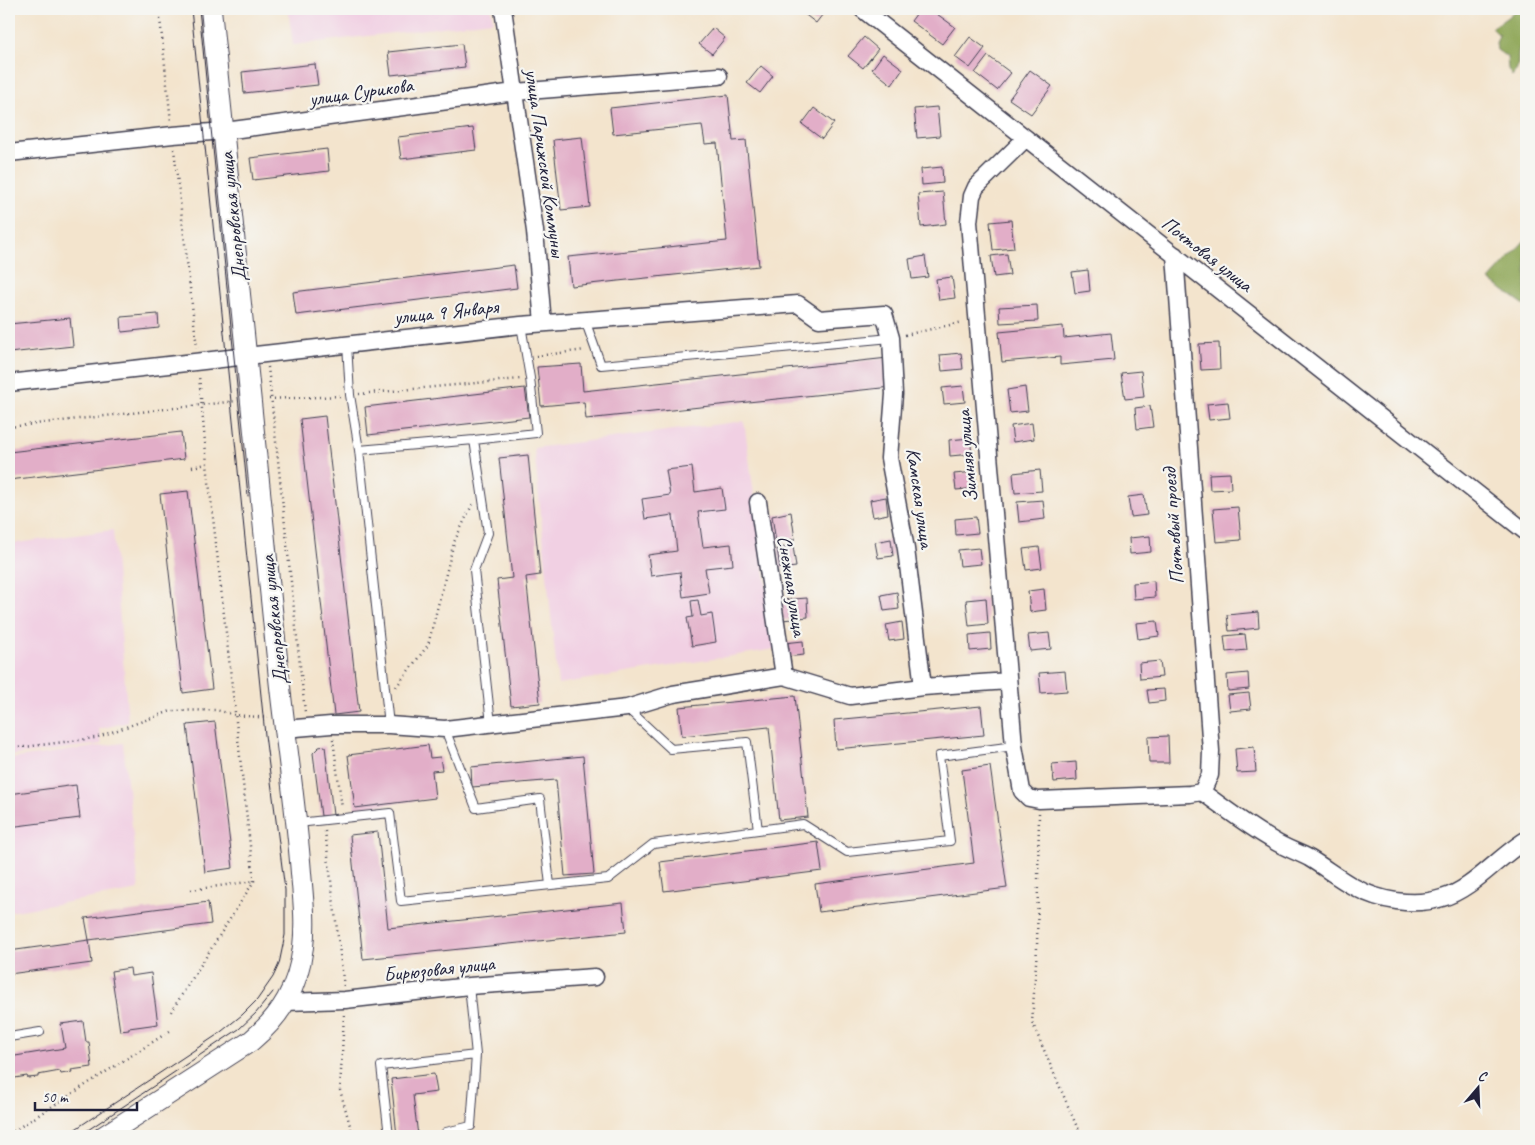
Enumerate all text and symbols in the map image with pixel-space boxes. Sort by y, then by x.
street label: улица Парижской Коммуны [519,66,571,260]
street label: улица Сурикова [307,72,416,112]
street label: Днепровская улица [214,150,252,283]
street label: Почтовая улица [1156,211,1259,298]
street label: улица 9 Января [392,294,501,330]
street label: Зимняя улица [950,407,983,503]
street label: Камская улица [901,446,940,551]
street label: Почтовый проезд [1156,465,1190,585]
street label: Снежная улица [772,534,813,640]
street label: Днепровская улица [255,553,293,686]
street label: Бирюзовая улица [382,951,498,987]
north arrow [1452,1062,1502,1112]
text: С [1476,1067,1490,1086]
scale bar [35,1080,138,1112]
text: 50 m [42,1088,69,1107]

